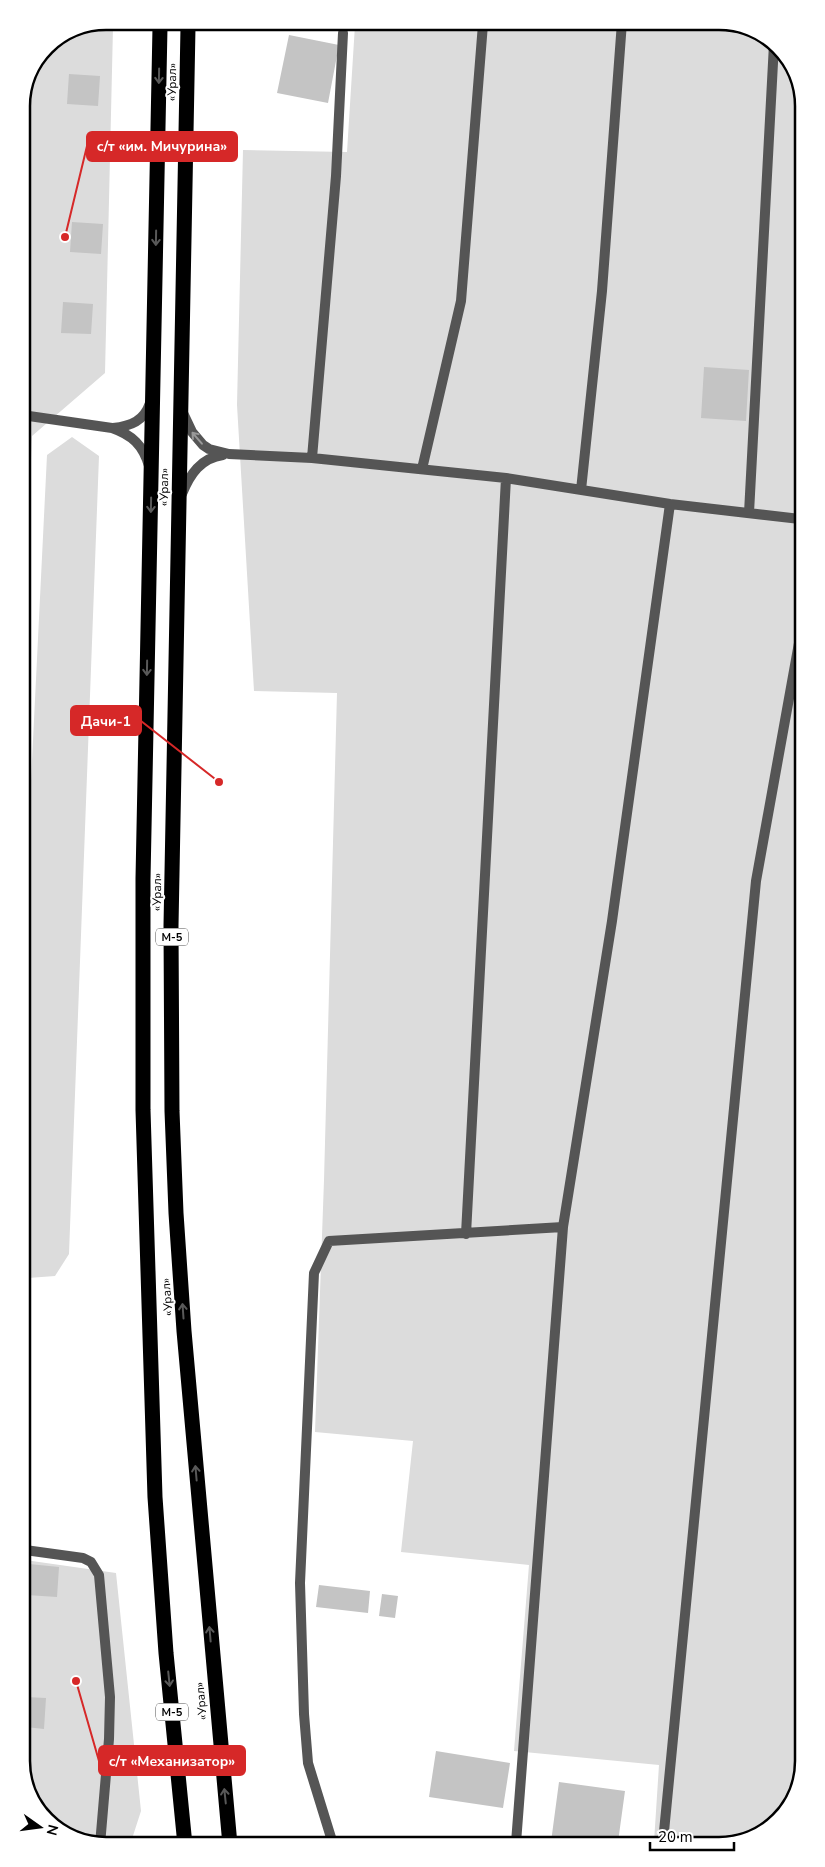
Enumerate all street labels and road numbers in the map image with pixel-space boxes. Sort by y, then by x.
street label: «Урал» [164,63,180,101]
street label: «Урал» [156,468,172,506]
street label: «Урал» [149,873,165,911]
road number: М-5 [156,929,188,946]
street label: «Урал» [158,1277,176,1317]
street label: «Урал» [191,1681,211,1721]
road number: М-5 [156,1704,188,1720]

